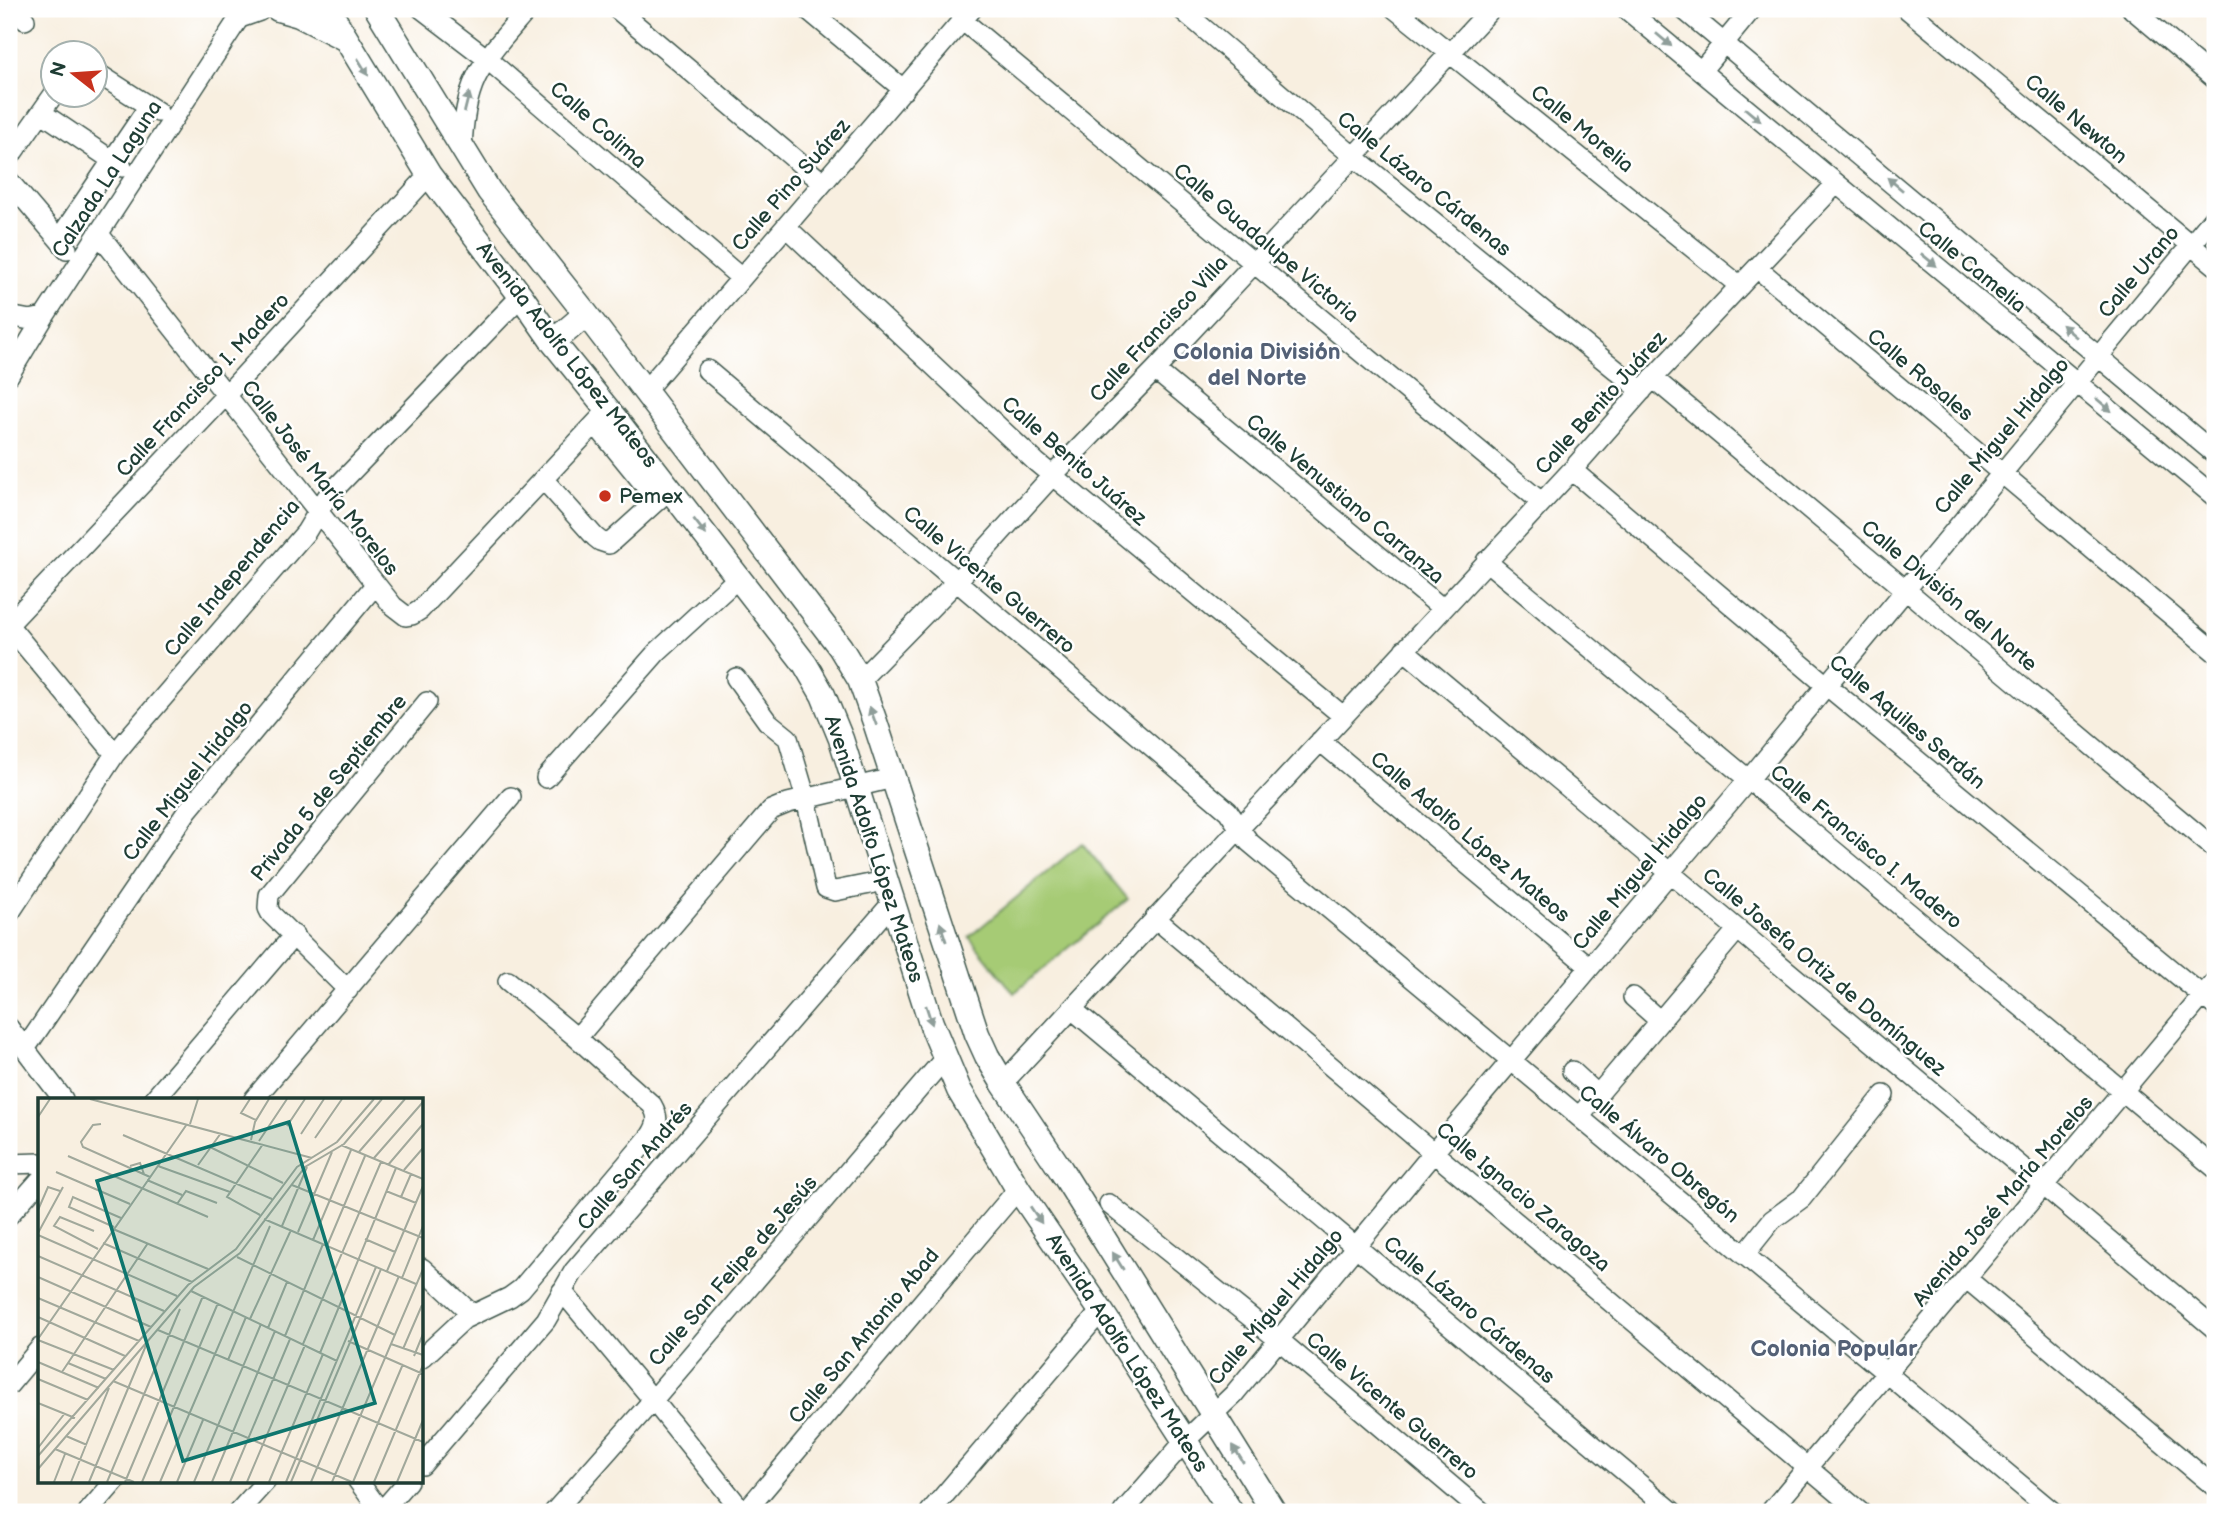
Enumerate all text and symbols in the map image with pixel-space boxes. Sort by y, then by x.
one-way arrow [1655,32,1672,47]
north arrow [38,38,108,108]
one-way arrow [356,58,369,77]
text: N [46,59,72,80]
street label: Calle Newton [2020,69,2132,169]
street label: Calle Colima [545,76,651,174]
street label: Calle Morelia [1525,80,1639,178]
one-way arrow [462,91,473,113]
street label: Calzada La Laguna [47,96,167,262]
street label: Calle Lázaro Cárdenas [1332,106,1516,262]
one-way arrow [1745,107,1762,122]
street label: Calle Pino Suárez [727,113,856,256]
street label: Calle Guadalupe Victoria [1168,158,1364,328]
one-way arrow [1886,177,1904,192]
street label: Calle Camelia [1913,216,2031,318]
street label: Calle Urano [2093,221,2185,323]
street label: Avenida Adolfo López Mateos [471,237,663,473]
street label: Calle Francisco Villa [1085,251,1233,407]
one-way arrow [1920,252,1937,267]
street label: Calle Francisco I. Madero [111,288,295,482]
street label: Calle Rosales [1862,323,1978,427]
one-way arrow [2060,323,2078,339]
street label: Calle Benito Juárez [1530,325,1673,480]
district label: Colonia División del Norte [1173,338,1341,392]
street label: Calle Miguel Hidalgo [1929,353,2075,519]
street label: Calle José María Morelos [236,375,404,581]
street label: Calle Benito Juárez [996,391,1152,531]
one-way arrow [2096,397,2113,412]
street label: Calle Venustiano Carranza [1241,409,1449,589]
place label: Pemex [619,484,683,509]
marker: Pemex [597,488,613,504]
street label: Calle Independencia [159,494,305,662]
street label: Calle Vicente Guerrero [898,501,1080,659]
street label: Calle División del Norte [1856,515,2042,677]
one-way arrow [692,517,707,535]
street label: Calle Aquiles Serdán [1824,649,1990,795]
street label: Privada 5 de Septiembre [246,689,412,887]
street label: Calle Miguel Hidalgo [118,696,258,866]
one-way arrow [867,706,878,727]
street label: Avenida Adolfo López Mateos [819,712,929,986]
street label: Calle Adolfo López Mateos [1365,746,1575,928]
street label: Calle Francisco I. Madero [1765,759,1967,935]
street label: Calle Miguel Hidalgo [1567,789,1713,955]
street label: Calle Josefa Ortiz de Domínguez [1697,863,1952,1082]
one-way arrow [938,922,948,943]
one-way arrow [924,1005,934,1026]
street label: Calle Álvaro Obregón [1574,1080,1744,1228]
street label: Avenida José María Morelos [1907,1090,2099,1312]
street label: Calle San Andrés [572,1096,698,1236]
inset map [38,1098,424,1482]
street label: Calle Ignacio Zaragoza [1431,1117,1615,1277]
street label: Calle San Felipe de Jesús [643,1171,823,1371]
one-way arrow [1029,1206,1043,1224]
street label: Calle Miguel Hidalgo [1203,1224,1349,1390]
street label: Avenida Adolfo López Mateos [1040,1229,1214,1477]
street label: Calle Lázaro Cárdenas [1378,1231,1560,1389]
street label: Calle San Antonio Abad [783,1243,945,1429]
one-way arrow [1111,1252,1124,1271]
street label: Calle Vicente Guerrero [1301,1327,1483,1485]
district label: Colonia Popular [1751,1335,1918,1363]
one-way arrow [1231,1445,1244,1464]

